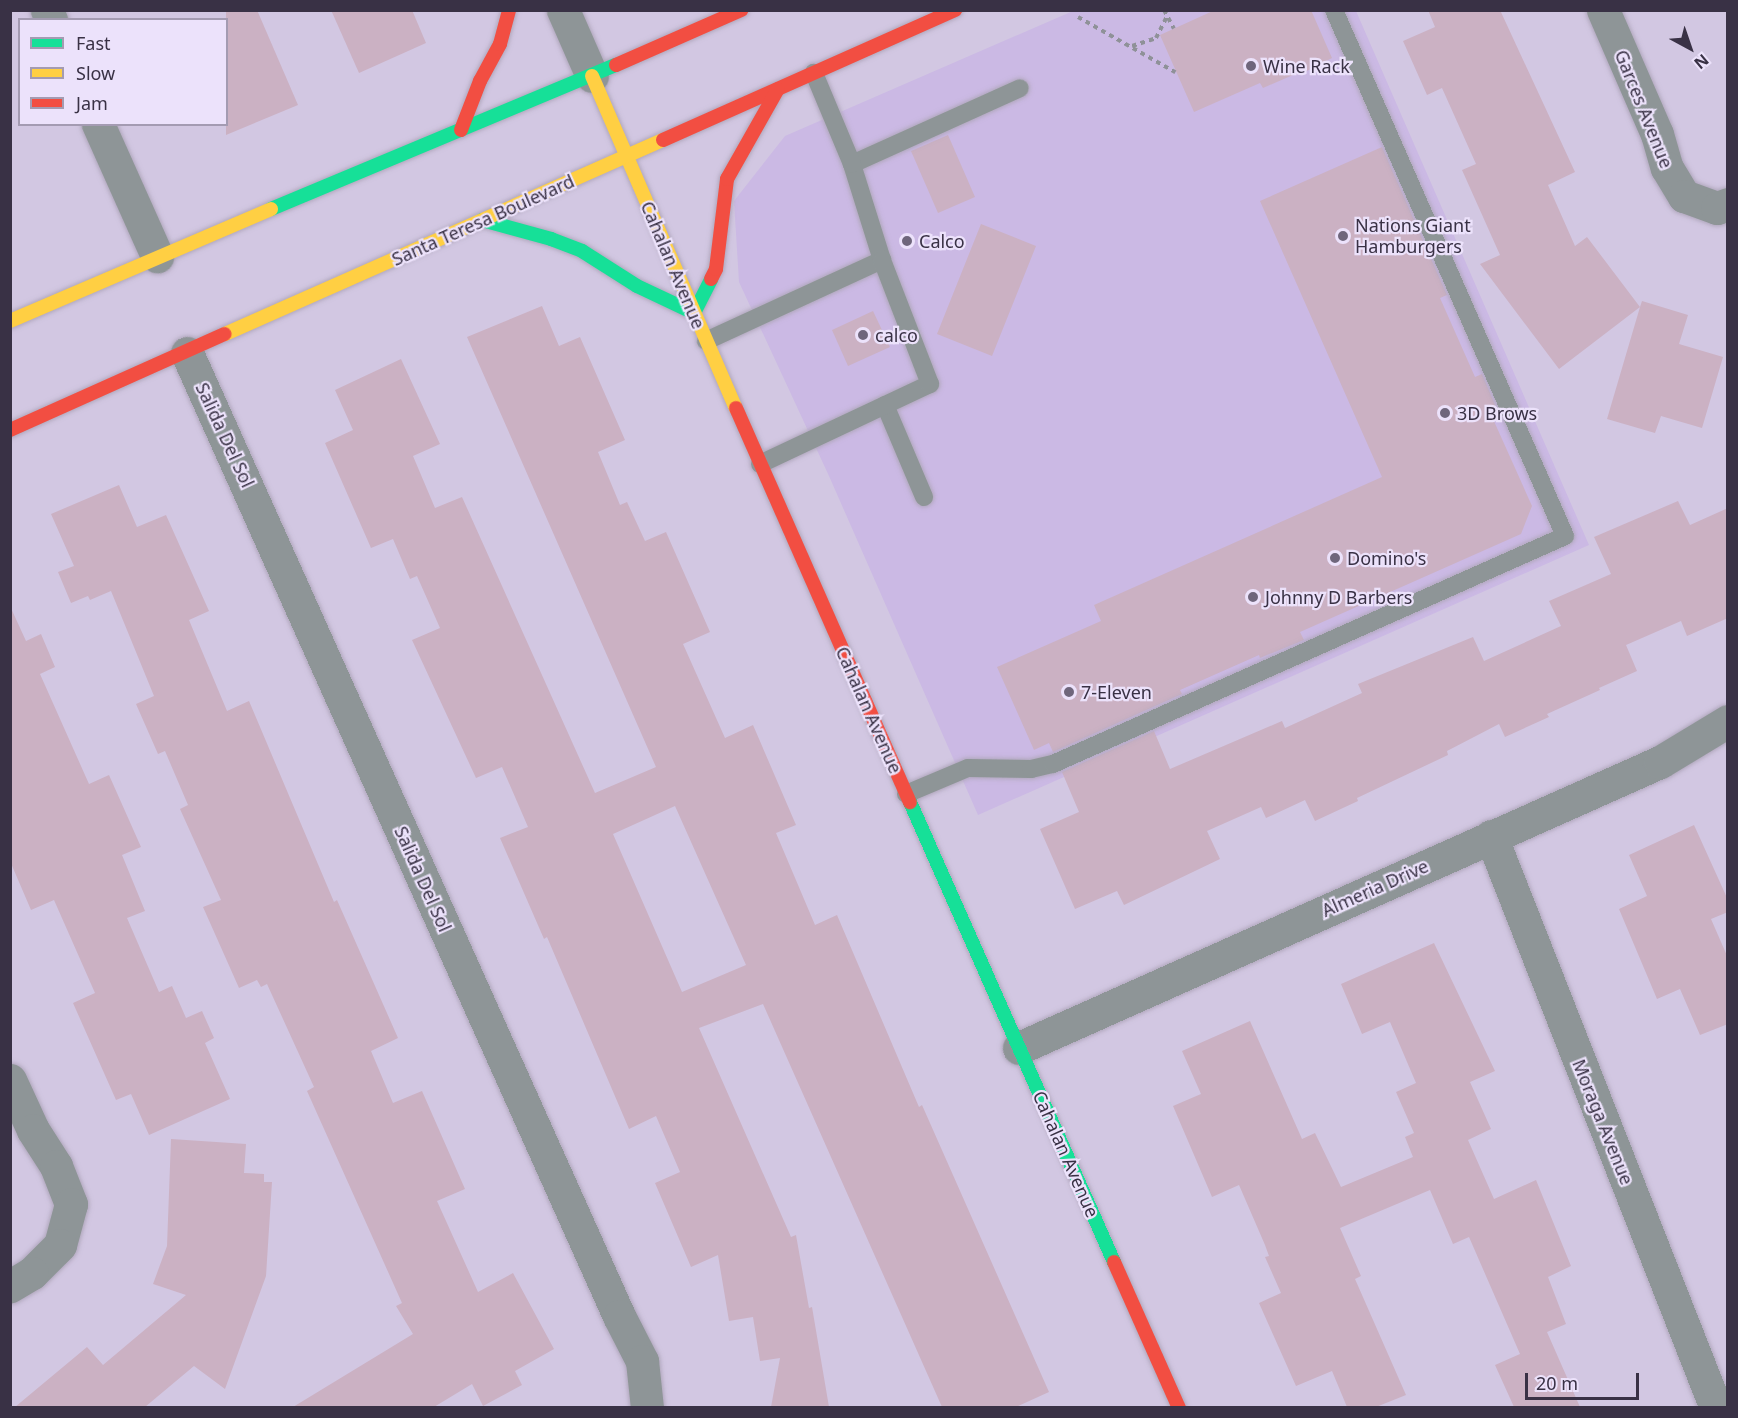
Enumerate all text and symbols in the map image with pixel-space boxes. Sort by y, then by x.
legend [18,18,228,126]
north arrow [1660,18,1720,78]
text: Fast [76,31,111,55]
street label: Garces Avenue [1610,47,1678,171]
text: N [1690,49,1714,74]
place label: Wine Rack [1263,55,1350,77]
marker: Wine Rack [1244,59,1258,73]
text: Slow [76,61,115,85]
text: Jam [76,91,108,115]
street label: Santa Teresa Boulevard [388,170,578,270]
street label: Cahalan Avenue [636,198,710,332]
place label: Nations Giant Hamburgers [1355,215,1471,258]
marker: Nations Giant Hamburgers [1336,229,1350,243]
place label: Calco [919,230,965,252]
marker: Calco [900,234,914,248]
place label: calco [875,324,918,346]
marker: calco [856,328,870,342]
street label: Salida Del Sol [191,379,259,491]
place label: 3D Brows [1457,402,1537,424]
marker: 3D Brows [1438,406,1452,420]
place label: Domino's [1347,547,1426,569]
marker: Domino's [1328,551,1342,565]
place label: Johnny D Barbers [1265,586,1412,608]
marker: Johnny D Barbers [1246,590,1260,604]
street label: Cahalan Avenue [831,643,907,777]
place label: 7-Eleven [1081,681,1152,703]
marker: 7-Eleven [1062,685,1076,699]
street label: Salida Del Sol [390,823,456,935]
street label: Almeria Drive [1318,855,1432,921]
street label: Moraga Avenue [1568,1056,1638,1188]
street label: Cahalan Avenue [1028,1087,1104,1221]
scale bar [1528,1361,1642,1399]
text: 20 m [1536,1371,1578,1395]

